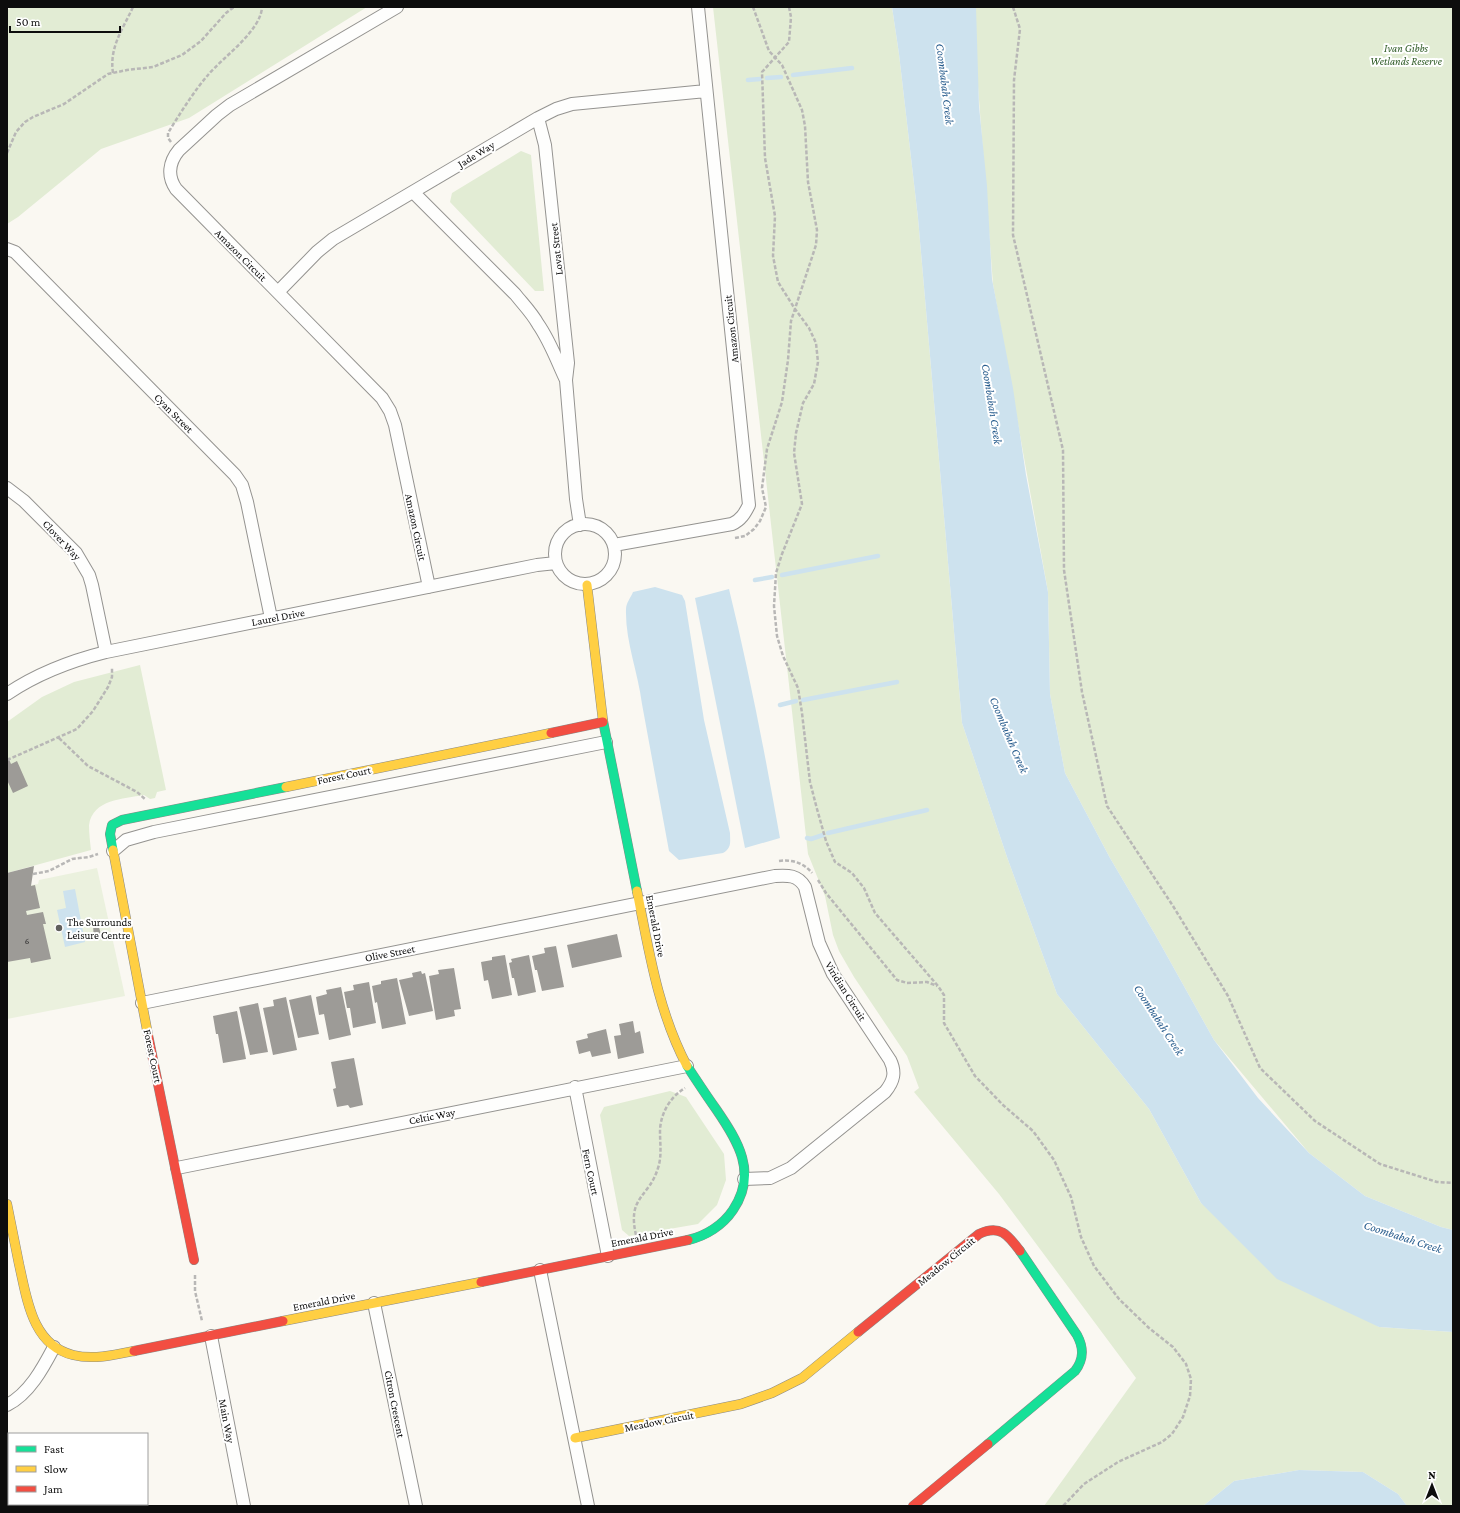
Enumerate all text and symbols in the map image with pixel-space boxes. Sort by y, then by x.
scale bar [10,8,120,34]
text: 50 m [16,15,41,29]
park label: Ivan Gibbs Wetlands Reserve [1370,42,1443,67]
water label: Coombabah Creek [933,43,957,126]
street label: Jade Way [455,138,498,171]
street label: Lovat Street [547,222,565,276]
street label: Amazon Circuit [213,227,270,284]
street label: Amazon Circuit [721,294,741,364]
water label: Coombabah Creek [979,363,1005,446]
street label: Cyan Street [151,391,196,436]
street label: Amazon Circuit [403,492,429,562]
street label: Clover Way [40,518,84,564]
street label: Laurel Drive [250,606,306,628]
water label: Coombabah Creek [987,695,1032,776]
street label: Forest Court [316,763,372,787]
street label: Emerald Drive [644,894,668,958]
place label: The Surrounds Leisure Centre [67,916,132,941]
marker: The Surrounds Leisure Centre [54,923,64,933]
house number: 6 [25,936,30,946]
street label: Olive Street [364,942,416,964]
street label: Viridian Circuit [823,959,869,1023]
water label: Coombabah Creek [1131,982,1187,1059]
street label: Forest Court [141,1028,165,1084]
street label: Celtic Way [408,1105,457,1127]
street label: Fern Court [580,1148,602,1197]
water label: Coombabah Creek [1362,1218,1445,1256]
street label: Emerald Drive [610,1225,674,1249]
street label: Meadow Circuit [915,1234,977,1288]
street label: Emerald Drive [292,1289,356,1313]
street label: Citron Crescent [383,1369,407,1439]
street label: Main Way [216,1398,237,1445]
street label: Meadow Circuit [623,1408,695,1434]
legend [8,1433,148,1505]
text: Fast [44,1442,65,1456]
text: Slow [44,1462,68,1476]
north arrow [1412,1465,1452,1505]
text: N [1428,1469,1436,1481]
text: Jam [43,1482,63,1496]

